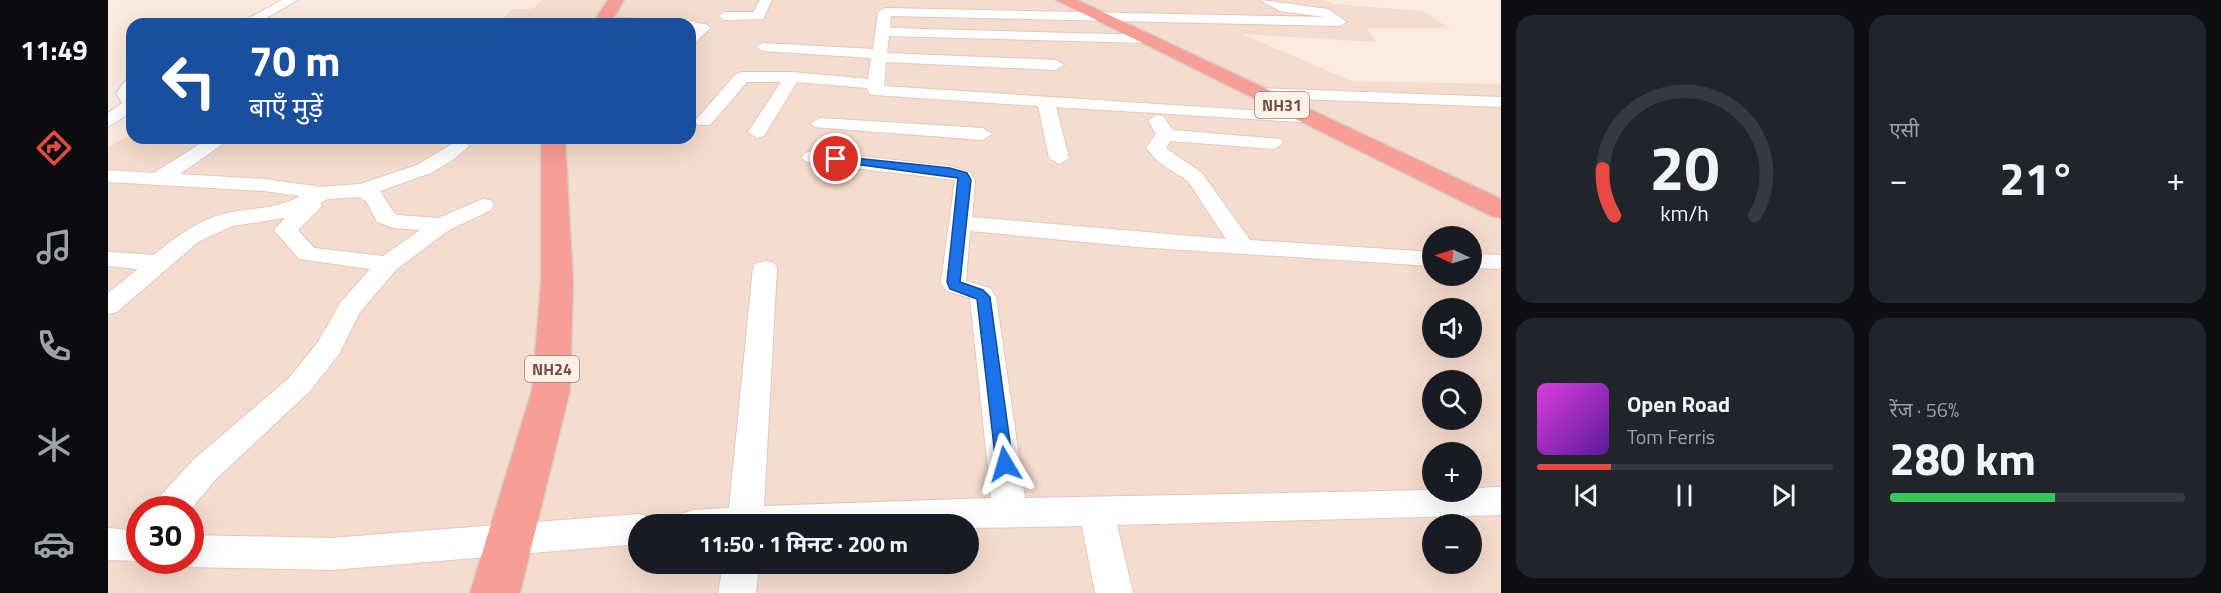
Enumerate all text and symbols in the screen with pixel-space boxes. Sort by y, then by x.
text: 70 m [249,28,341,92]
text: 11:49 [20,29,88,70]
icon: left [150,42,228,120]
text: बाएँ मुड़ें [249,86,323,127]
road number: NH31 [1255,92,1309,118]
text: एसी [1890,114,1919,145]
text: 20 [1650,119,1720,214]
icon: directions [33,127,75,169]
pin [810,133,861,184]
icon: arrive [819,142,852,175]
text: 21° [1999,144,2075,212]
text: − [1890,154,1908,204]
text: + [2167,154,2185,204]
text: km/h [1660,197,1709,229]
icon: music [33,226,75,268]
north arrow [1422,226,1482,286]
map controls [1422,226,1482,574]
button: sound [1422,298,1482,358]
icon: phone [33,325,75,367]
road number: NH24 [525,356,579,382]
button: search [1422,370,1482,430]
text: Open Road [1627,387,1730,421]
text: रेंज · 56% [1890,394,1959,425]
text: Tom Ferris [1627,421,1715,452]
icon: climate [33,424,75,466]
text: 280 km [1890,424,2036,492]
position arrow [973,432,1037,496]
button: + [1422,442,1482,502]
icon: previous [1570,479,1603,512]
icon: pause [1668,479,1701,512]
icon: next [1767,479,1800,512]
speed limit sign: 30 [126,496,204,574]
button: − [1422,514,1482,574]
icon: car [33,523,75,565]
text: 11:50 · 1 मिनट · 200 m [699,527,908,561]

